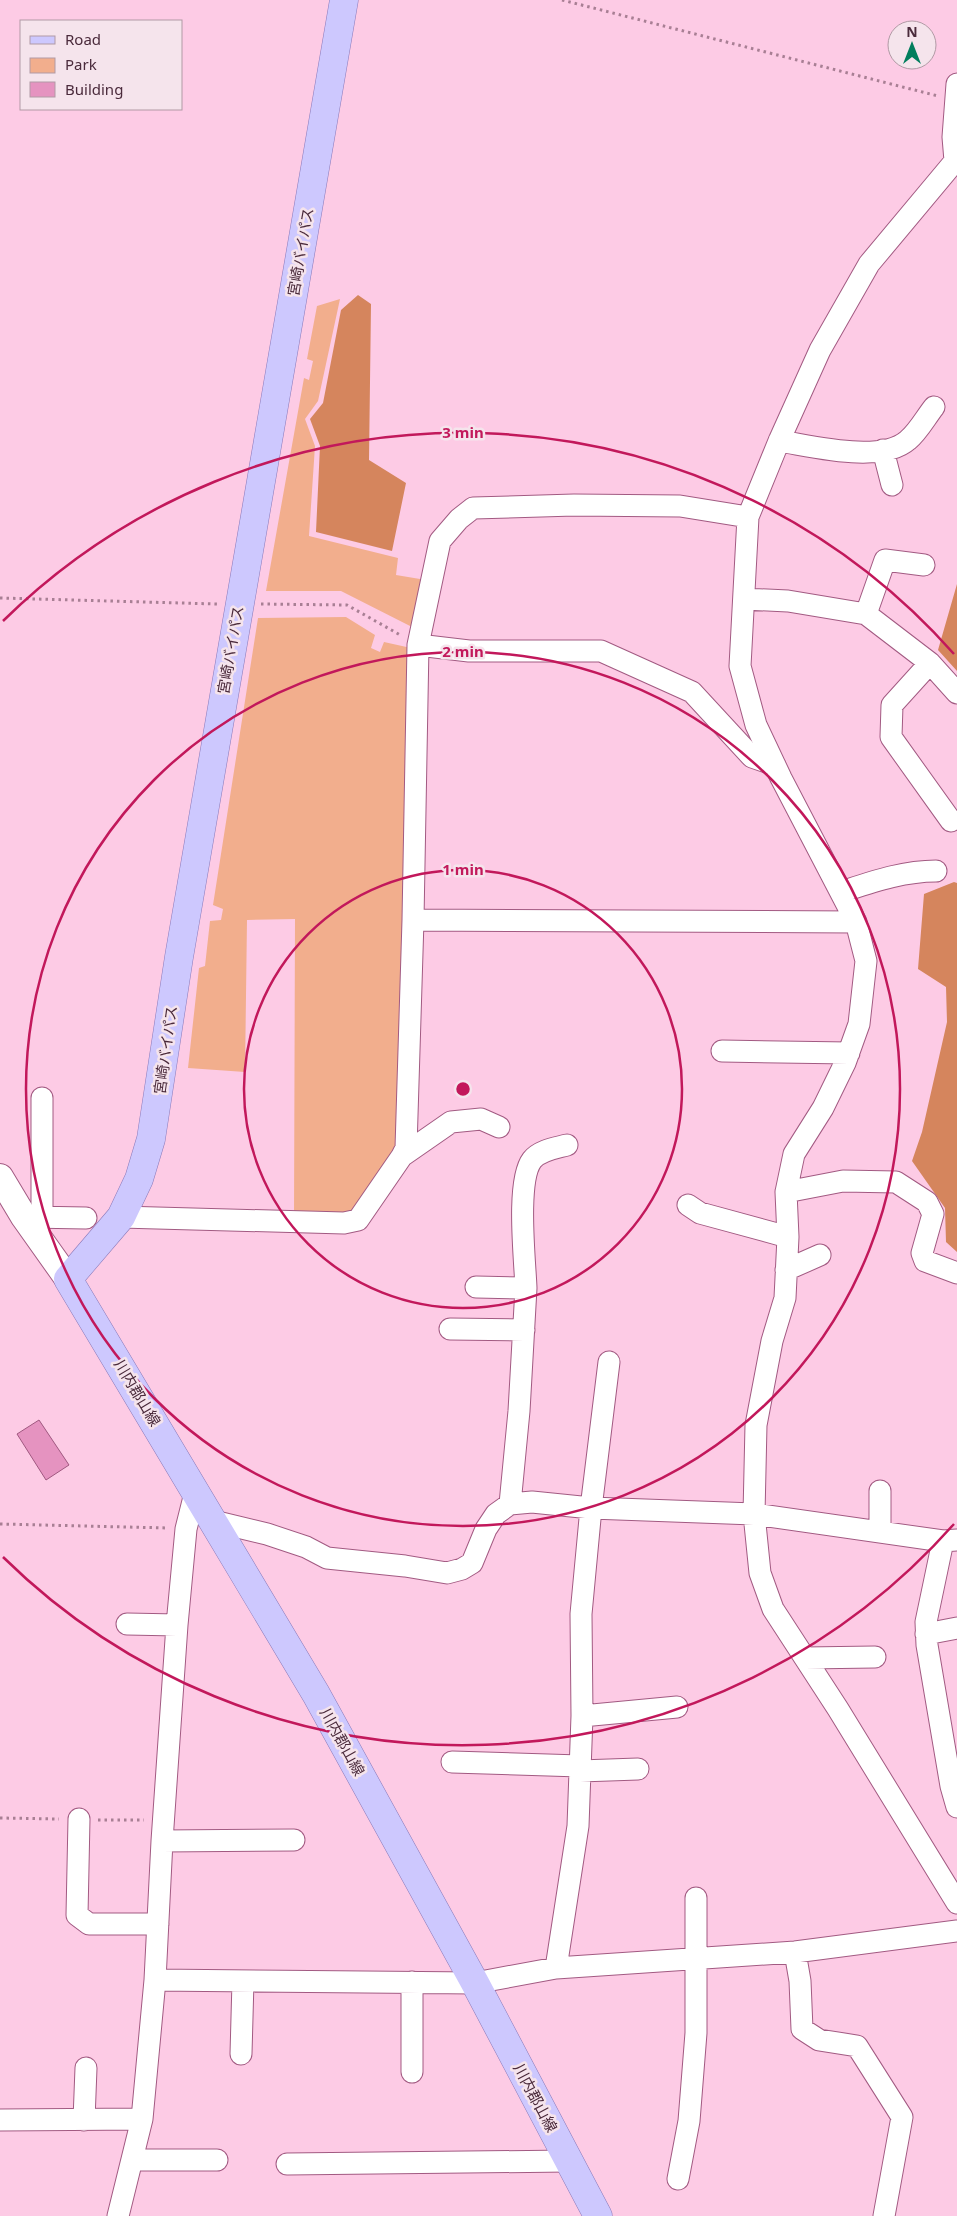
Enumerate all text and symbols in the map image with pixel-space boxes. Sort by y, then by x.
legend [20,20,182,110]
north arrow [887,20,937,70]
text: N [906,22,918,41]
text: Road [65,29,101,49]
text: Park [65,54,97,74]
text: Building [65,79,123,99]
street label: 宮崎バイパス [282,206,318,298]
text: 3 min [442,422,484,442]
street label: 宮崎バイパス [212,604,248,696]
text: 2 min [442,641,484,661]
text: 1 min [442,859,484,879]
street label: 宮崎バイパス [149,1004,181,1096]
centre of rings [454,1080,472,1098]
street label: 川内郡山線 [110,1355,166,1430]
street label: 川内郡山線 [316,1704,370,1779]
street label: 川内郡山線 [509,2060,562,2135]

